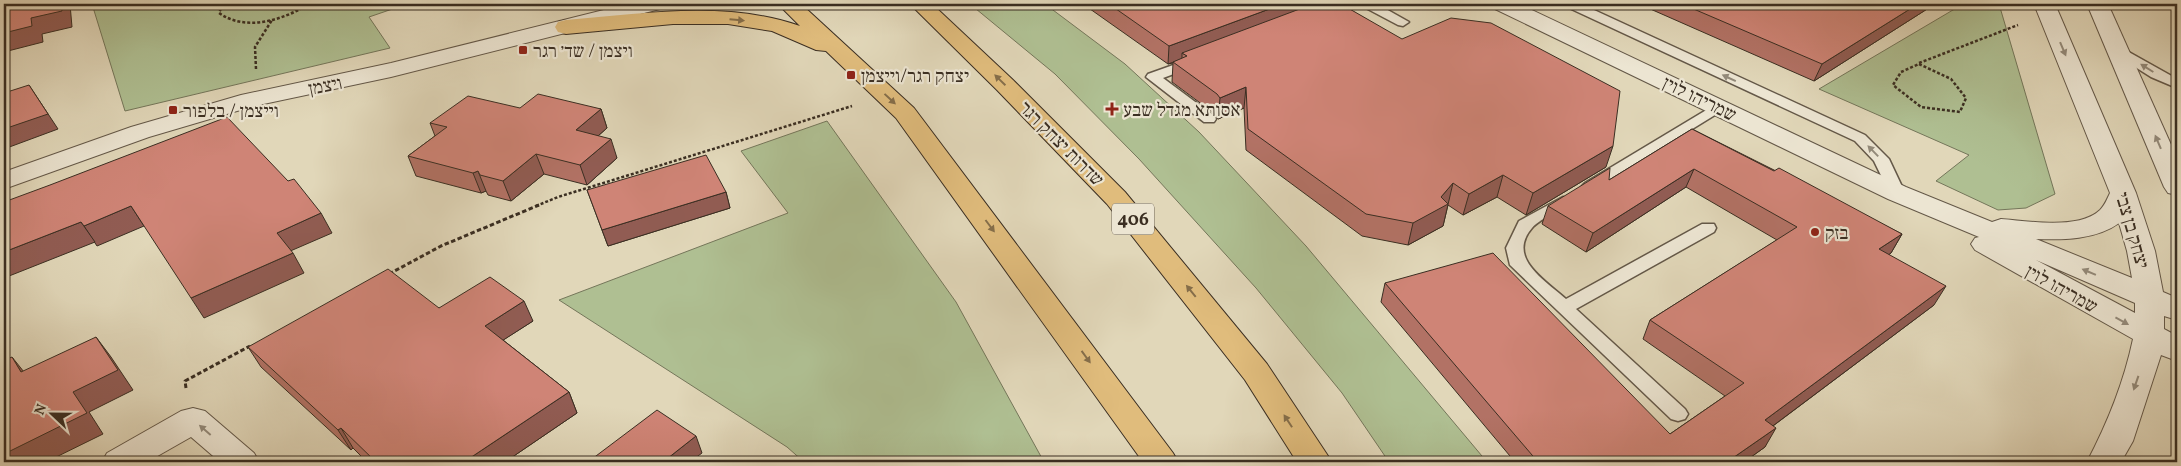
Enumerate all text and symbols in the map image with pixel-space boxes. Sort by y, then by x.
one-way arrow [729,16,745,24]
place label: ויצמן / שד׳ רגר [533,39,633,65]
one-way arrow [2060,42,2068,56]
marker: ויצמן / שד׳ רגר [517,44,529,56]
place label: יצחק רגר/וייצמן [861,64,969,90]
one-way arrow [2140,64,2153,73]
marker: יצחק רגר/וייצמן [845,69,857,81]
street label: ויצמן [306,71,345,103]
street label: שמריהו לוין [1658,71,1740,129]
one-way arrow [1722,74,1736,82]
one-way arrow [994,75,1006,87]
one-way arrow [883,93,895,105]
street label: שדרות יצחק רגר [1012,96,1109,193]
place label: אסותא מגדל שבע [1123,98,1241,124]
place label: וייצמן / בלפור [183,99,279,125]
marker: אסותא מגדל שבע [1105,102,1119,116]
marker: וייצמן / בלפור [167,104,179,116]
one-way arrow [2153,135,2161,149]
one-way arrow [1867,145,1879,157]
street label: יצחק בן צבי [2108,189,2154,272]
road number: 406 [1112,203,1154,234]
one-way arrow [984,219,995,232]
place label: בזק [1825,221,1848,247]
marker: בזק [1809,226,1821,238]
street label: שמריהו לוין [2020,259,2102,320]
one-way arrow [2082,267,2096,275]
one-way arrow [1186,285,1197,298]
one-way arrow [2114,317,2129,325]
one-way arrow [1081,350,1091,364]
one-way arrow [2132,376,2139,391]
north arrow [28,388,78,438]
text: N [31,401,52,418]
one-way arrow [1283,415,1293,428]
one-way arrow [199,425,212,436]

